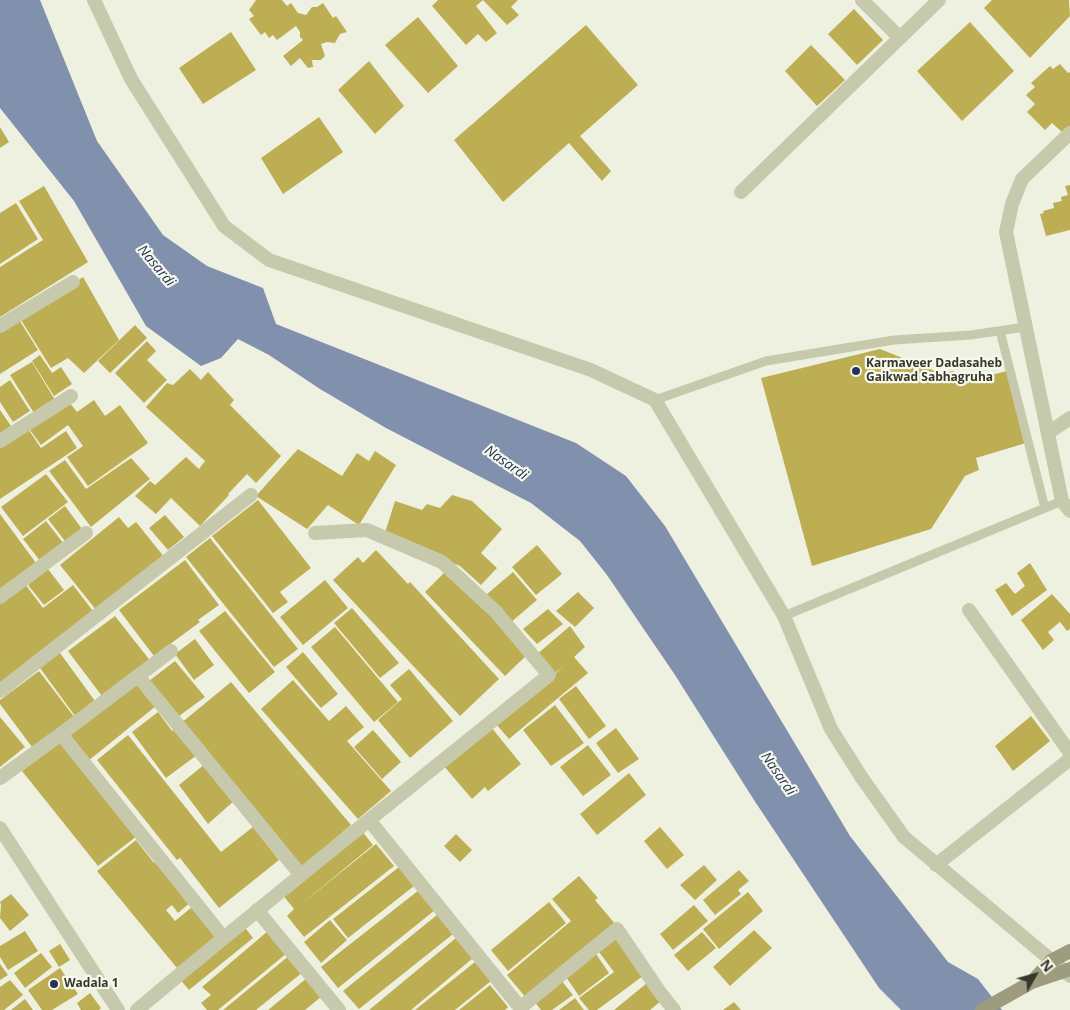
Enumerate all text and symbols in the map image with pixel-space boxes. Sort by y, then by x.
water label: Nasardi [134,242,178,290]
place label: Karmaveer Dadasaheb Gaikwad Sabhagruha [866,357,1002,385]
marker: Karmaveer Dadasaheb Gaikwad Sabhagruha [850,365,862,377]
water label: Nasardi [481,442,531,484]
water label: Nasardi [757,749,799,799]
north arrow [1010,950,1060,1000]
text: N [1036,955,1058,976]
place label: Wadala 1 [64,977,119,991]
marker: Wadala 1 [48,978,60,990]

